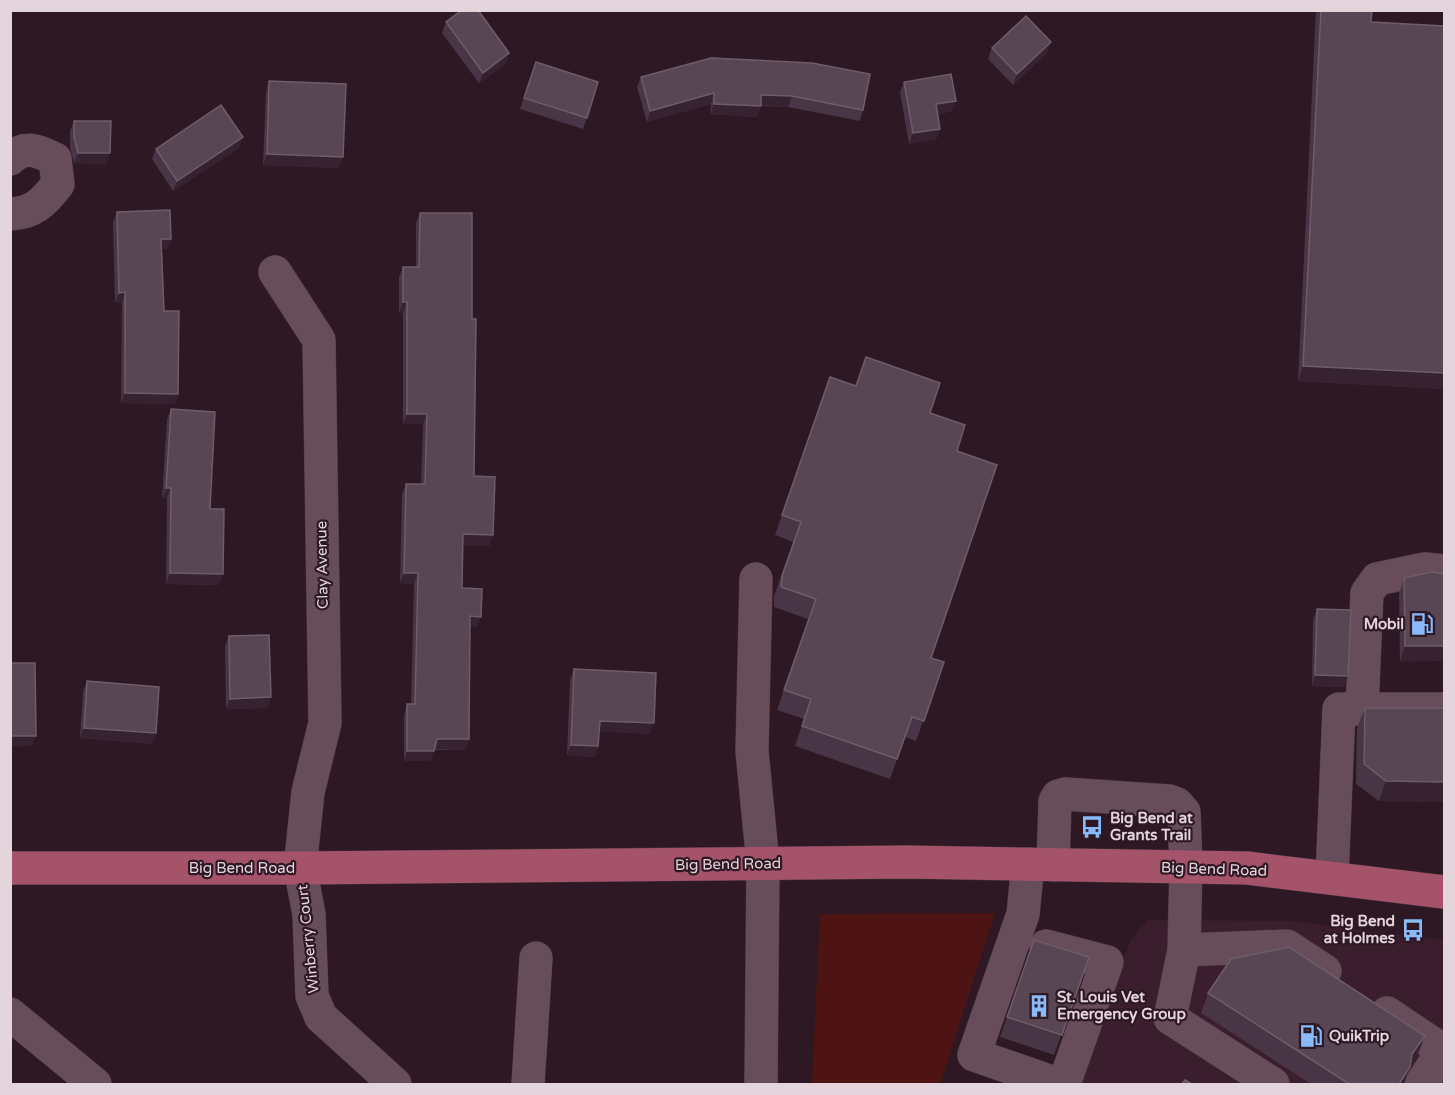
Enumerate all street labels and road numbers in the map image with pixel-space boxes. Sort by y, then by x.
street label: Clay Avenue [312,521,332,609]
street label: Big Bend Road [675,854,781,874]
street label: Big Bend Road [1161,858,1267,880]
street label: Big Bend Road [189,859,295,877]
street label: Winberry Court [293,883,323,994]

